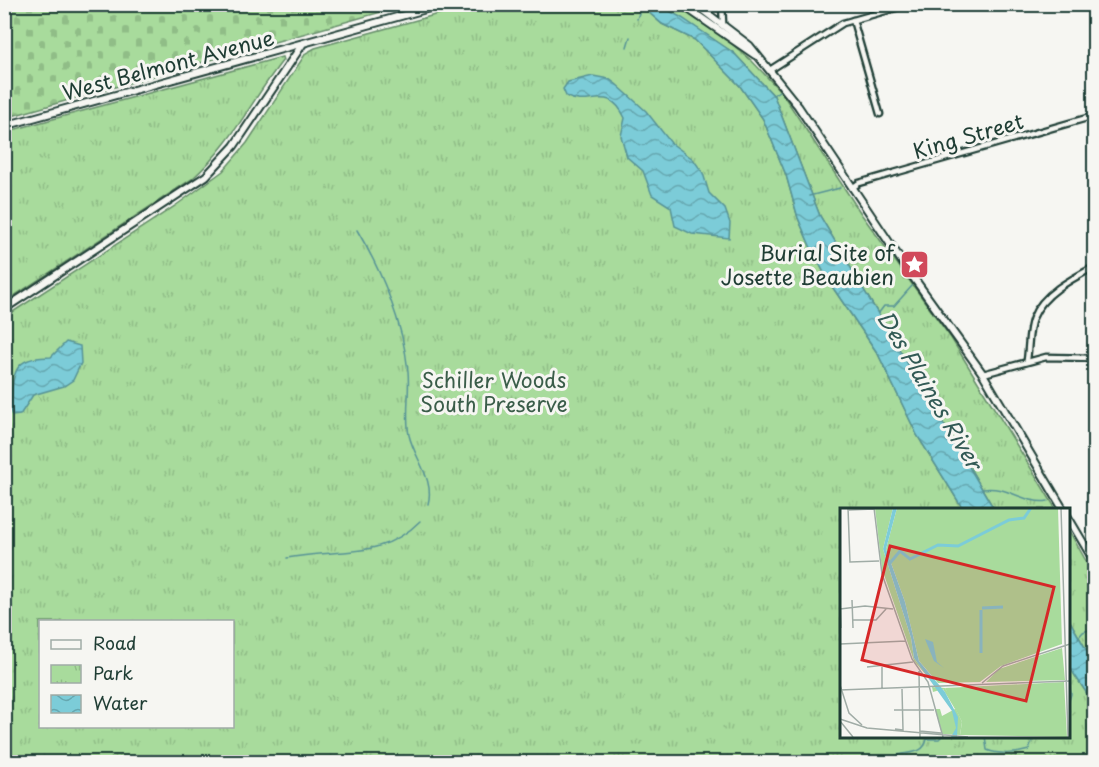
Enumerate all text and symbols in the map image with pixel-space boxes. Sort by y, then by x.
street label: West Belmont Avenue [59,20,277,108]
street label: King Street [909,104,1027,166]
place label: Burial Site of Josette Beaubien [721,236,896,292]
place icon: Burial Site of Josette Beaubien [899,248,931,280]
water label: Des Plaines River [870,303,993,477]
park label: Schiller Woods South Preserve [420,363,568,419]
inset map [840,508,1069,737]
legend [39,620,234,728]
text: Road [93,629,137,656]
text: Park [93,659,133,686]
text: Water [93,689,148,716]

